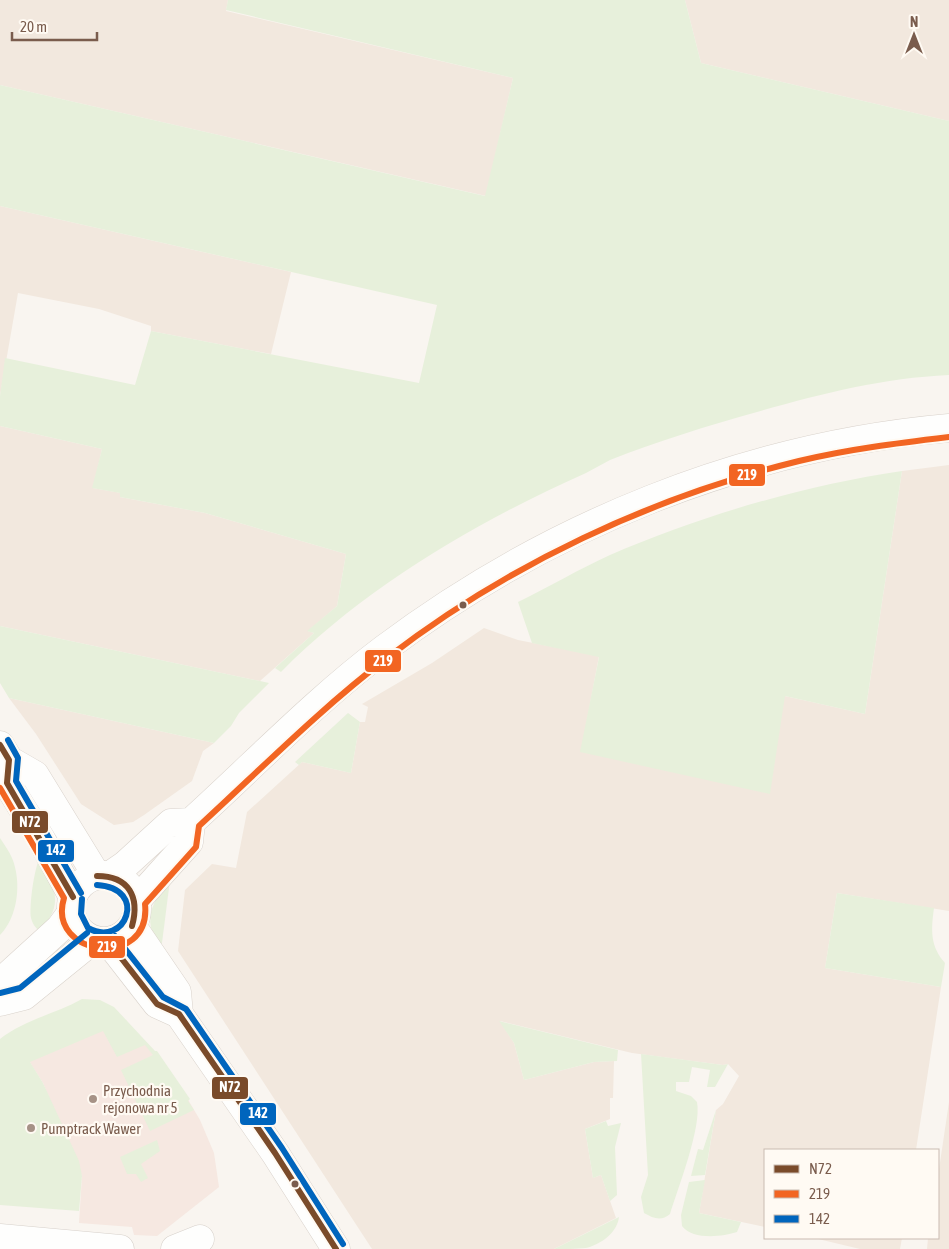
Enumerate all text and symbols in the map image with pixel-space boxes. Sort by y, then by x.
scale bar [12,10,98,42]
north arrow [889,10,939,60]
text: N [910,14,918,30]
text: 20 m [20,18,47,35]
line badge: 219 [728,463,766,487]
text: 219 [737,467,757,483]
unlabelled marker [458,600,468,610]
line badge: 219 [364,649,402,673]
text: 219 [373,653,393,669]
line badge: N72 [11,810,49,834]
text: N72 [19,814,41,830]
line badge: 142 [37,839,75,863]
text: 142 [46,842,66,858]
line badge: 219 [88,935,126,959]
text: 219 [97,939,117,955]
line badge: N72 [211,1076,249,1100]
text: N72 [219,1079,241,1095]
place label: Przychodnia rejonowa nr 5 [103,1082,178,1116]
marker: Przychodnia rejonowa nr 5 [87,1093,99,1105]
line badge: 142 [239,1102,277,1126]
text: 142 [248,1105,268,1121]
place label: Pumptrack Wawer [41,1120,141,1137]
marker: Pumptrack Wawer [25,1122,37,1134]
legend [764,1149,939,1239]
text: N72 [809,1160,832,1177]
unlabelled marker [290,1179,300,1189]
text: 219 [809,1185,830,1202]
text: 142 [809,1210,830,1227]

